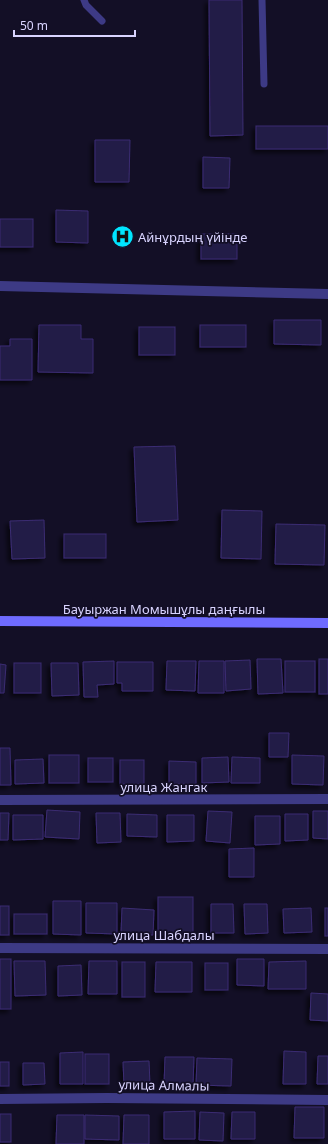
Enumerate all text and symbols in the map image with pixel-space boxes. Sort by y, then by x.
scale bar [14,12,135,38]
text: 50 m [20,17,48,34]
hospital icon: Айнұрдың үйінде [110,224,136,250]
place label: Айнұрдың үйінде [138,228,247,246]
street label: Бауыржан Момышұлы даңғылы [63,600,265,618]
street label: улица Жангак [121,778,208,796]
street label: улица Шабдалы [113,926,215,944]
street label: улица Алмалы [118,1075,210,1095]

